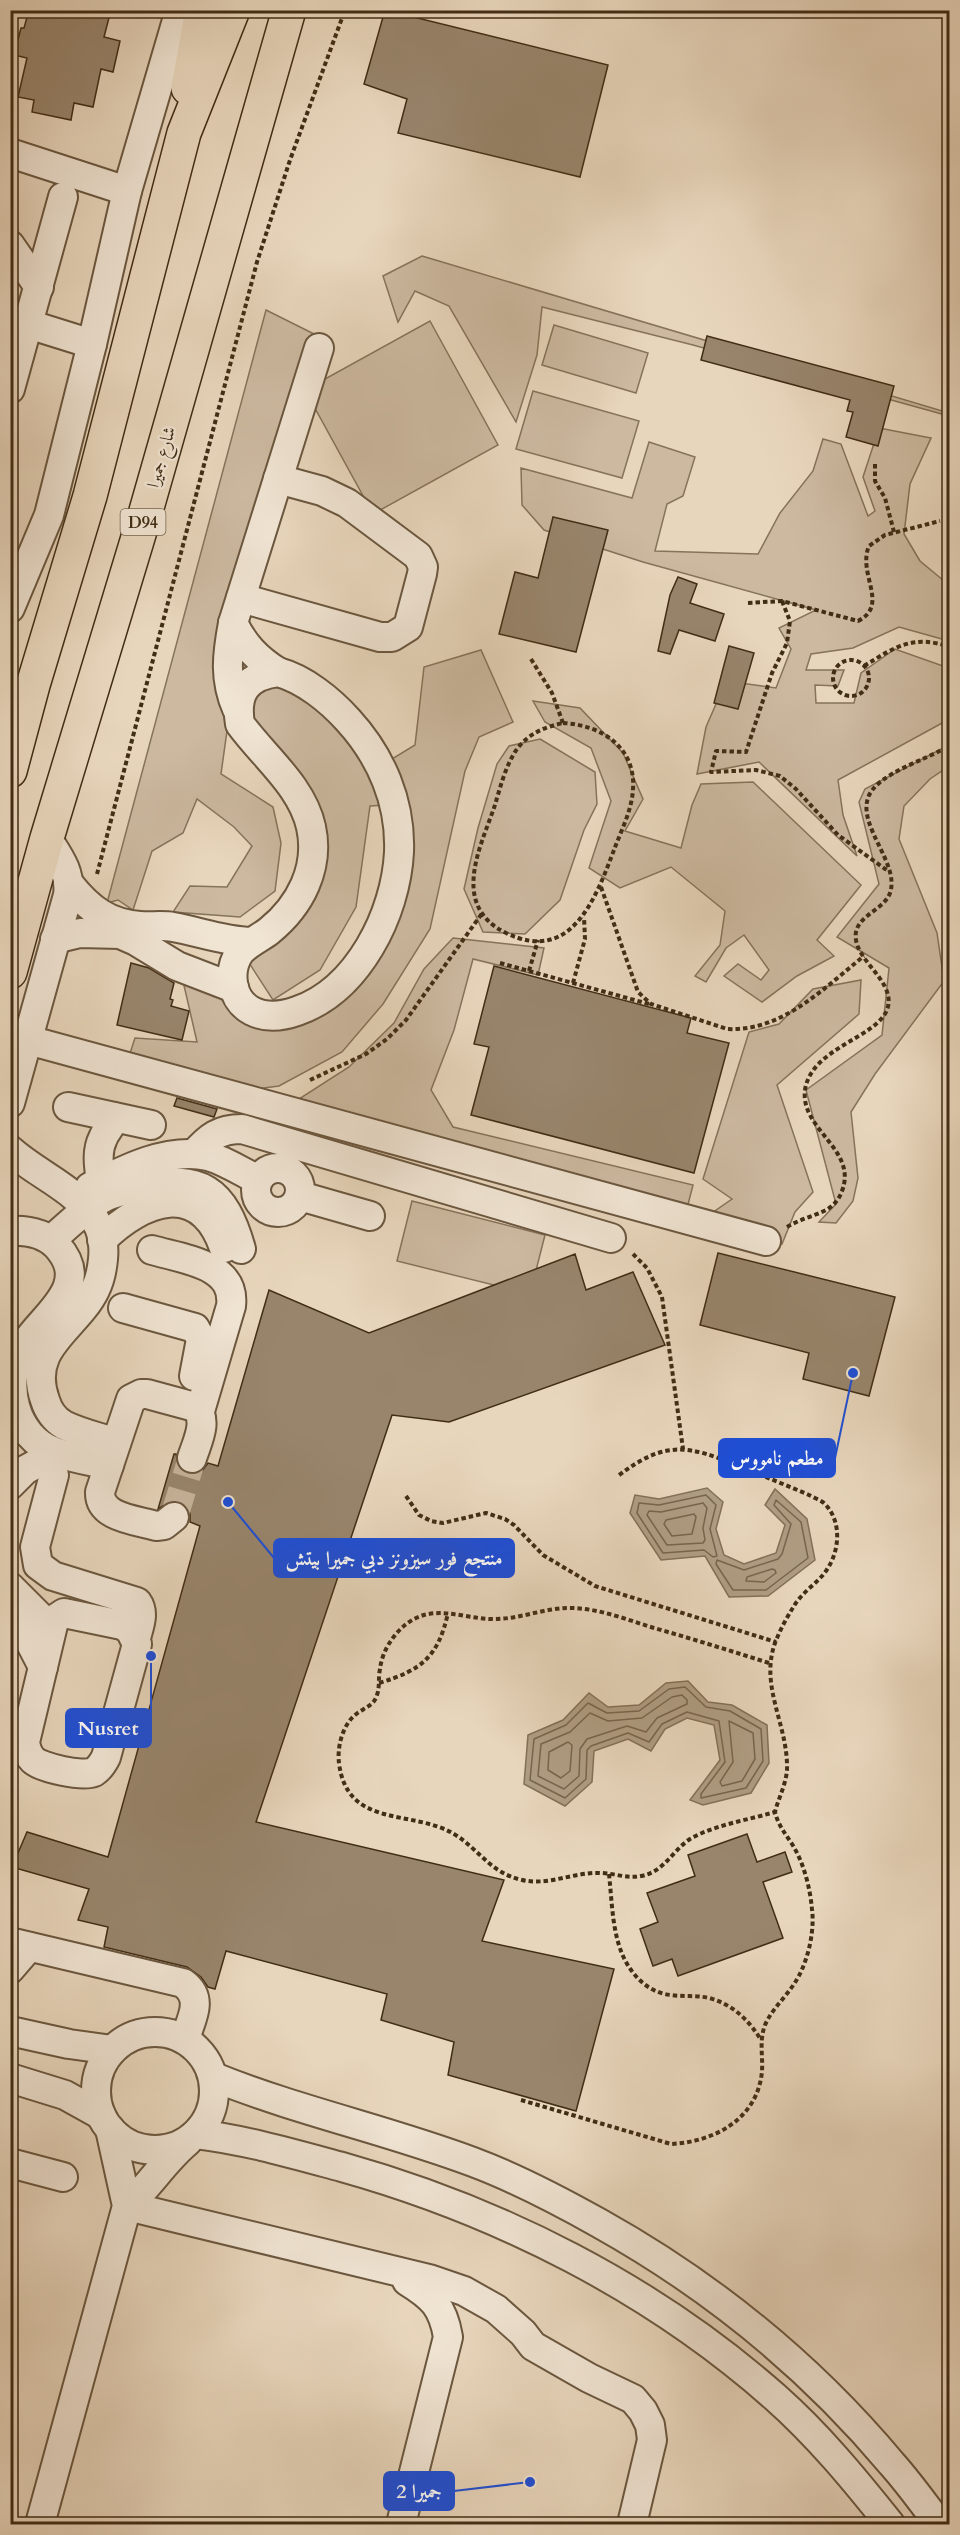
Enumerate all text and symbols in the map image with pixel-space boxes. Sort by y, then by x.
street label: شارع جميرا [141,423,184,491]
road number: D94 [120,509,166,535]
callout: مطعم نامووس [719,1439,835,1477]
text: مطعم نامووس [731,1445,823,1477]
callout: منتجع فور سيزونز دبي جميرا بيتش [274,1539,514,1577]
text: منتجع فور سيزونز دبي جميرا بيتش [286,1545,502,1577]
callout: Nusret [66,1709,151,1747]
text: Nusret [78,1715,138,1742]
callout: جميرا 2 [384,2472,454,2510]
text: جميرا 2 [396,2478,442,2505]

